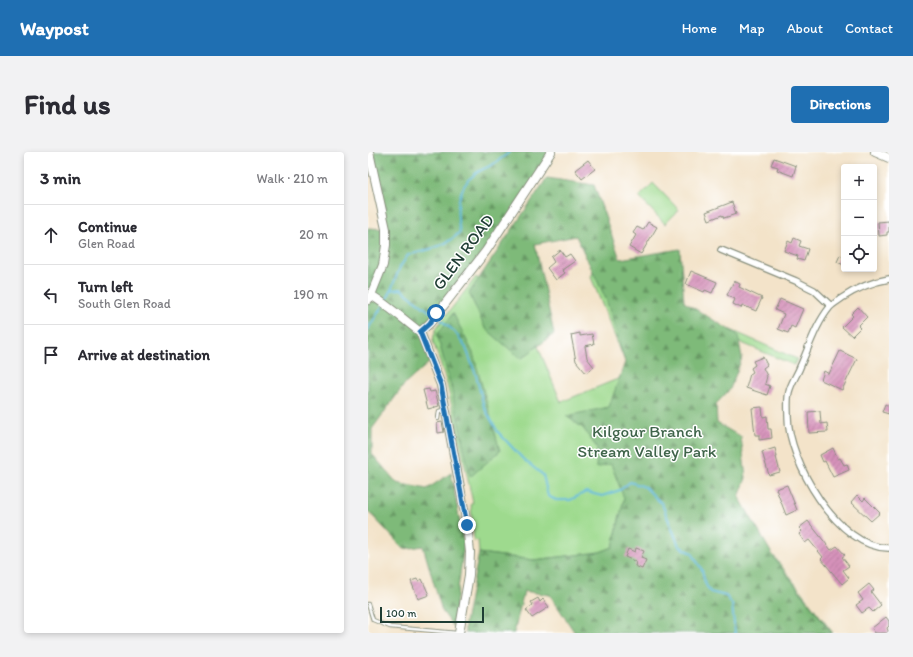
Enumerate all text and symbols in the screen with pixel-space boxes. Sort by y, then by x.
text: Waypost [20,17,89,40]
text: Home [682,20,717,37]
text: Map [739,20,765,37]
text: About [787,20,823,37]
text: Contact [845,20,893,37]
button: Directions [791,86,889,123]
text: Find us [24,87,111,121]
map controls [841,164,877,272]
button: + [841,164,877,200]
text: 3 min [40,168,81,188]
text: Walk · 210 m [257,171,328,186]
button: − [841,200,877,236]
street label: GLEN ROAD [428,210,498,294]
text: Continue [78,218,137,236]
icon: ahead [40,224,62,246]
text: 20 m [299,227,328,242]
text: Glen Road [78,236,135,251]
button: locate [841,236,877,272]
text: Turn left [78,278,133,296]
icon: left [40,284,62,306]
text: 190 m [293,287,328,302]
text: South Glen Road [78,296,171,311]
route start [427,304,445,322]
icon: arrive [40,344,62,366]
text: Arrive at destination [78,346,210,364]
park label: Kilgour Branch Stream Valley Park [578,421,717,461]
route end [458,516,476,534]
scale bar [380,605,484,624]
text: 100 m [386,607,416,620]

